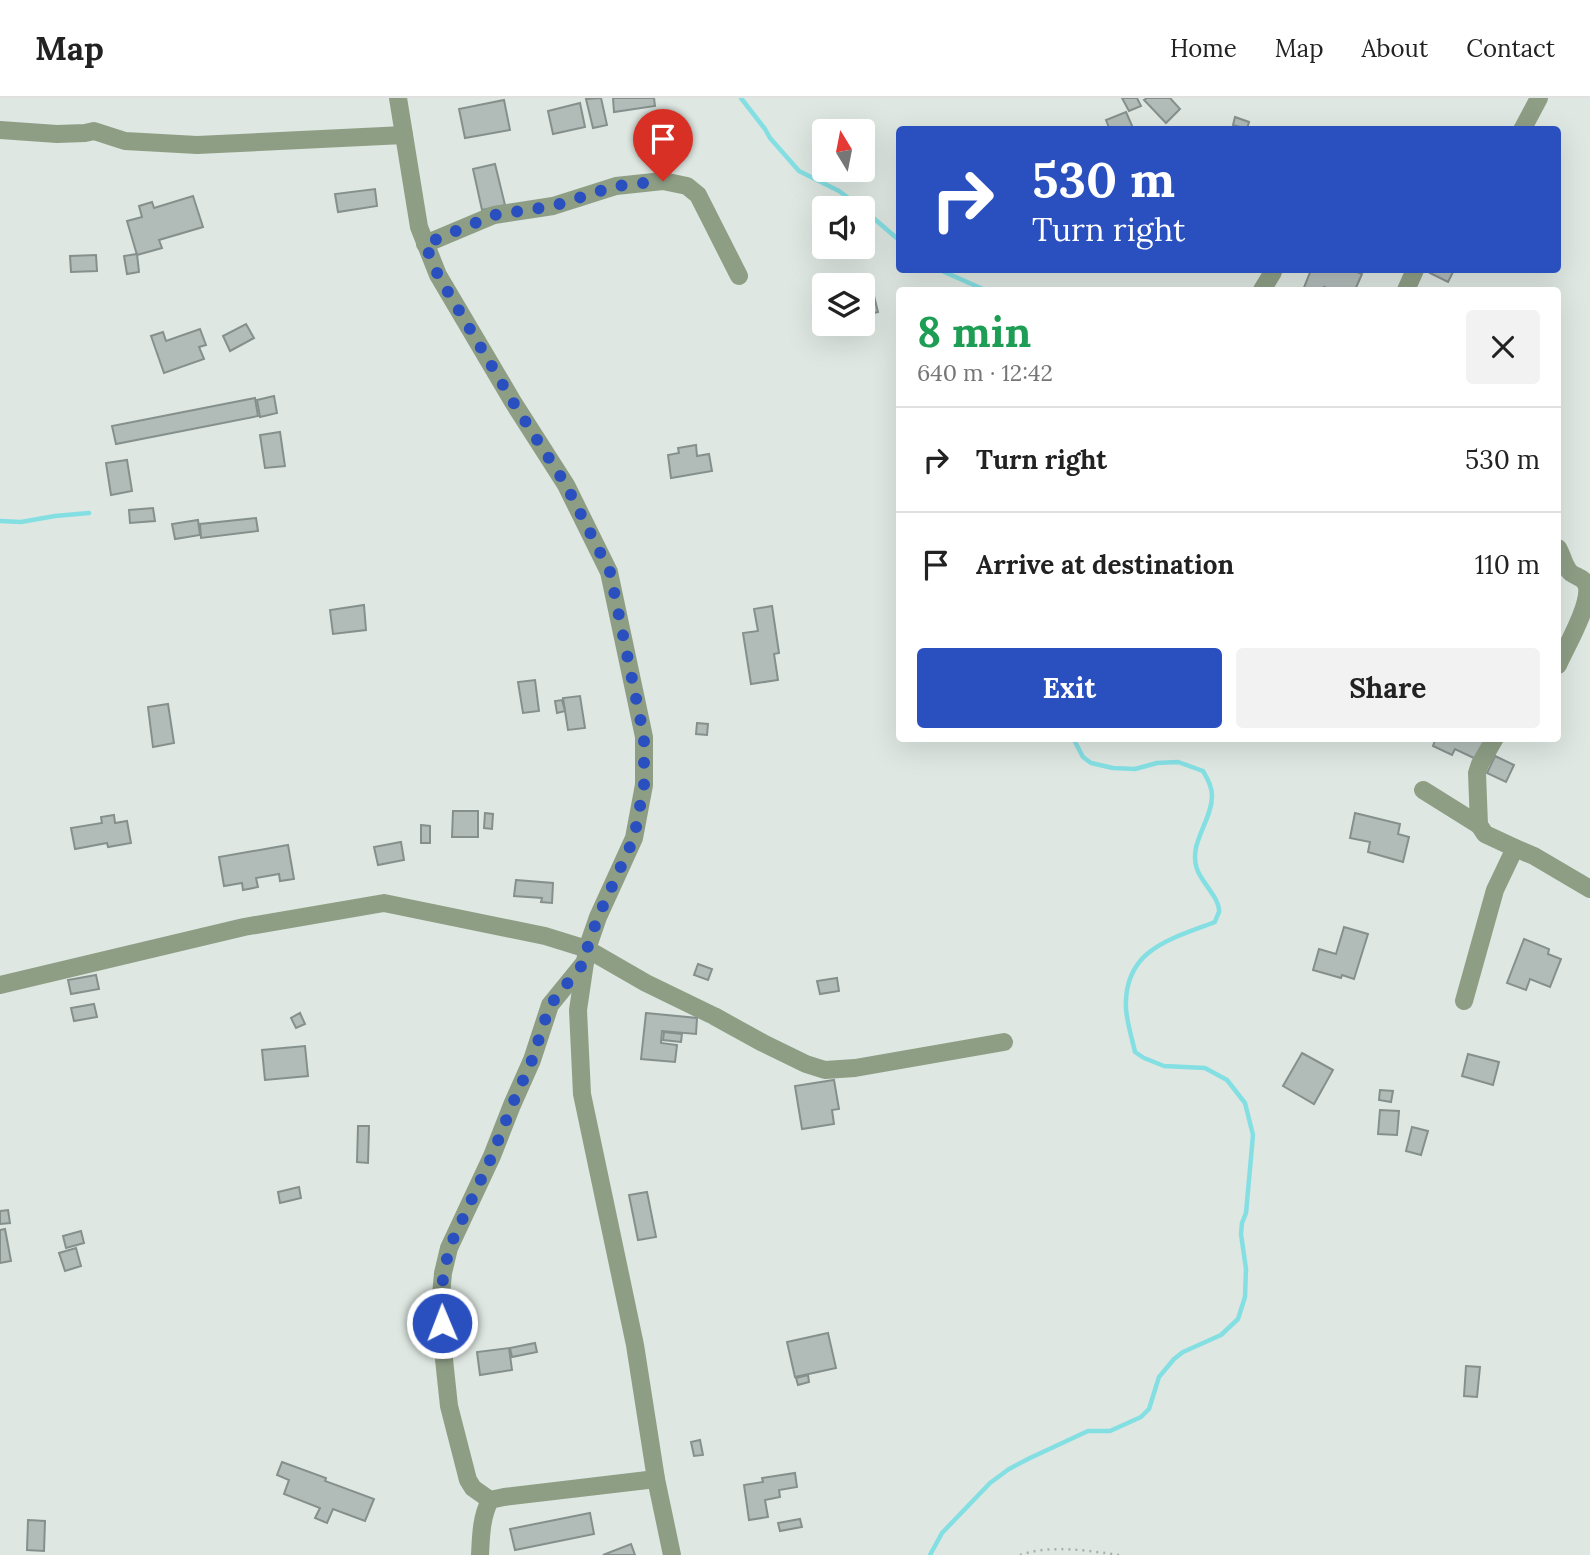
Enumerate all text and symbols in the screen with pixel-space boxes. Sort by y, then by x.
text: Map [35,27,104,69]
text: Home [1170,33,1237,64]
text: Map [1275,33,1324,64]
text: About [1362,33,1428,64]
text: Contact [1466,33,1555,64]
pin [633,109,693,181]
north arrow [812,119,875,182]
map controls [812,119,875,336]
icon: arrive [644,120,682,158]
text: 530 m [1032,148,1175,210]
icon: right [917,154,1008,245]
button: sound [812,196,875,259]
text: Turn right [1032,209,1185,250]
button: layers [812,273,875,336]
text: 8 min [917,305,1031,359]
button: close [1466,310,1540,384]
text: 640 m · 12:42 [917,358,1053,387]
icon: right [917,441,955,479]
text: Turn right [976,443,1107,476]
text: 530 m [1465,443,1540,476]
icon: arrive [917,546,955,584]
text: Arrive at destination [976,548,1234,581]
text: 110 m [1475,548,1540,581]
button: Exit [917,648,1222,728]
button: Share [1236,648,1540,728]
position arrow [405,1286,479,1360]

